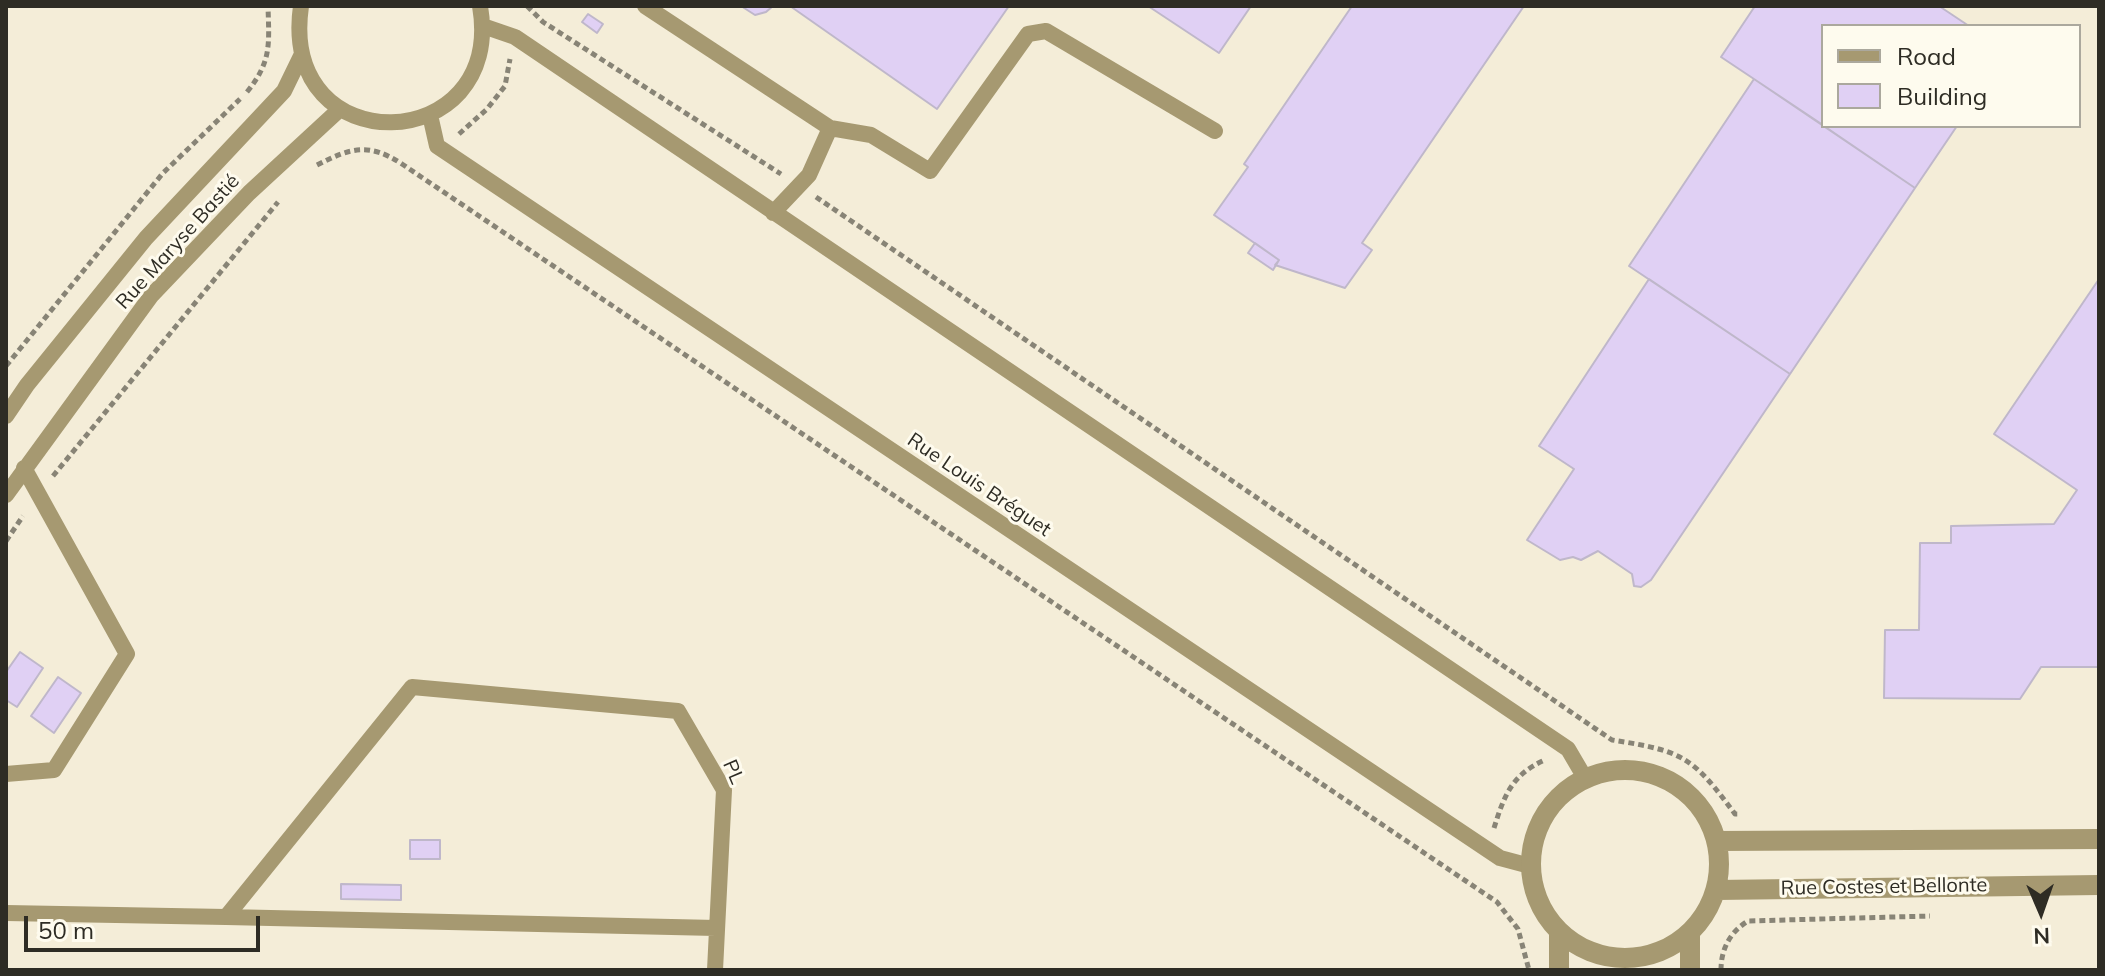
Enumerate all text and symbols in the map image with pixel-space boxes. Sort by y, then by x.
legend [1821,24,2081,128]
text: Road [1897,41,1956,71]
text: Building [1897,81,1987,111]
street label: Rue Maryse Bastié [111,170,245,314]
street label: Rue Louis Bréguet [903,428,1055,542]
street label: PL [717,756,749,788]
north arrow [2001,872,2081,952]
street label: Rue Costes et Bellonte [1780,873,1988,901]
scale bar [28,900,264,950]
text: 50 m [38,915,94,945]
text: N [2033,922,2051,950]

